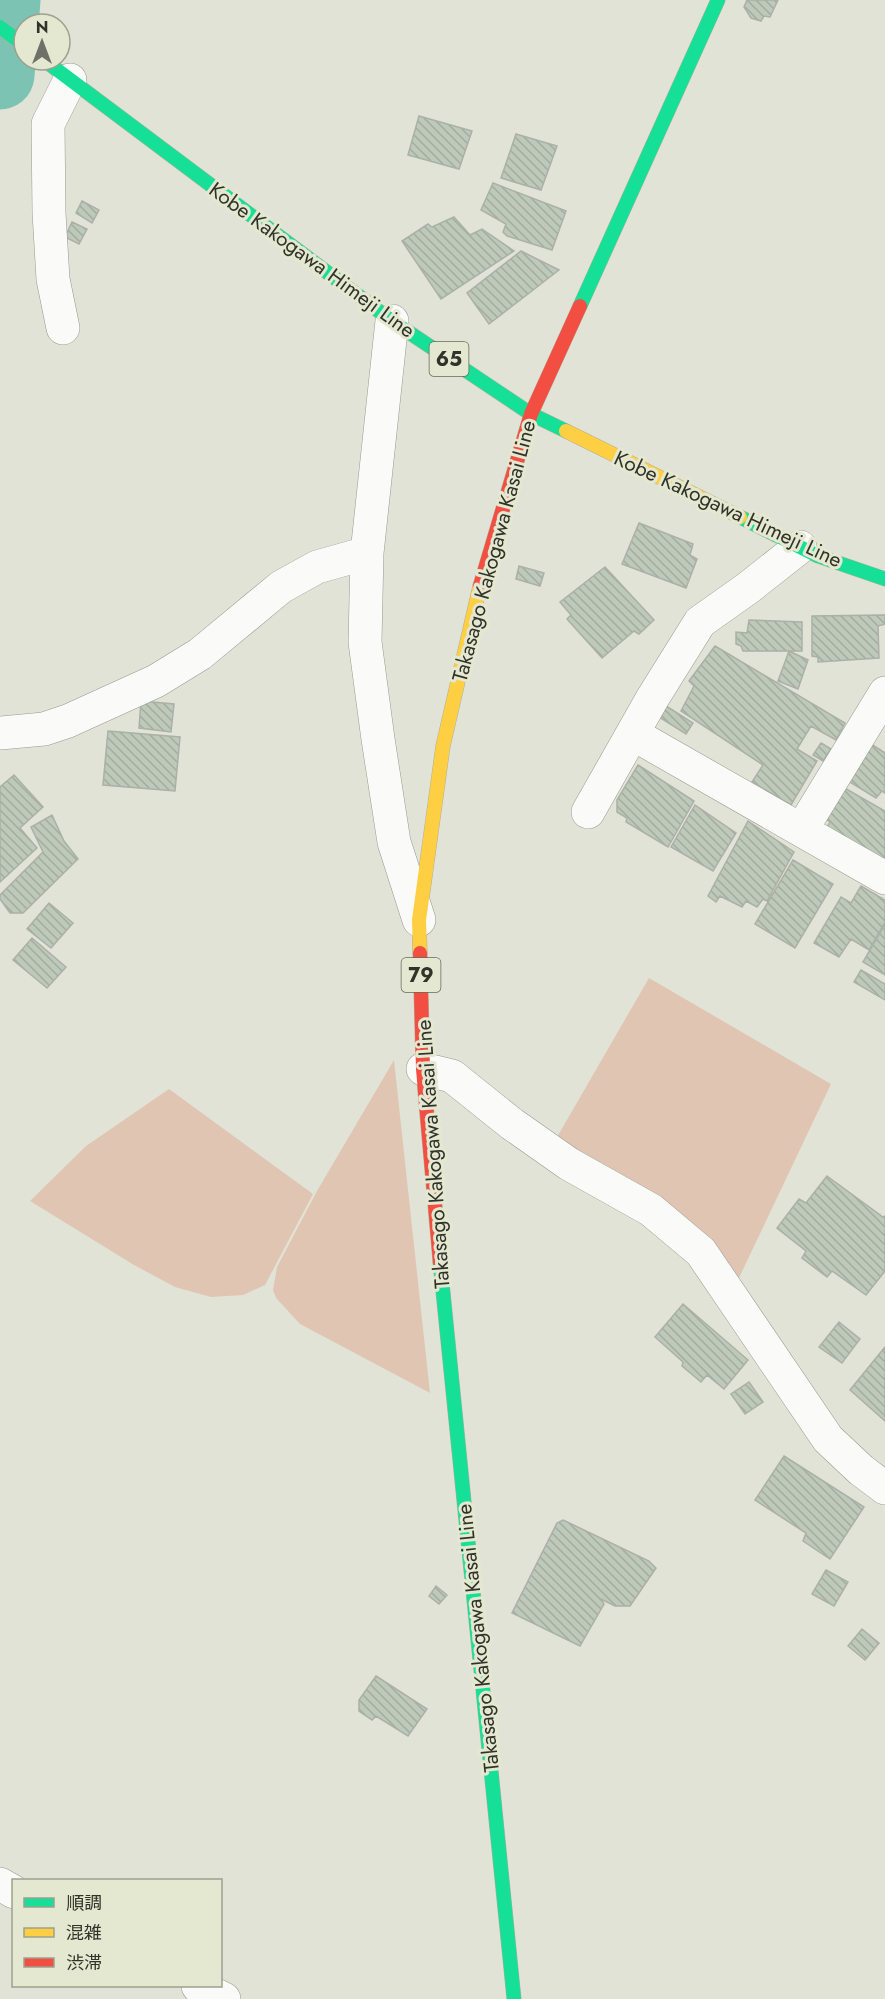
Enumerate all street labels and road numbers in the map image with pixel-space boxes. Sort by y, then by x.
street label: Kobe Kakogawa Himeji Line [203,175,421,345]
road number: 65 [430,342,468,376]
street label: Takasago Kakogawa Kasai Line [445,417,543,685]
street label: Kobe Kakogawa Himeji Line [609,443,847,575]
road number: 79 [402,958,440,992]
street label: Takasago Kakogawa Kasai Line [409,1018,457,1289]
street label: Takasago Kakogawa Kasai Line [449,1502,507,1774]

